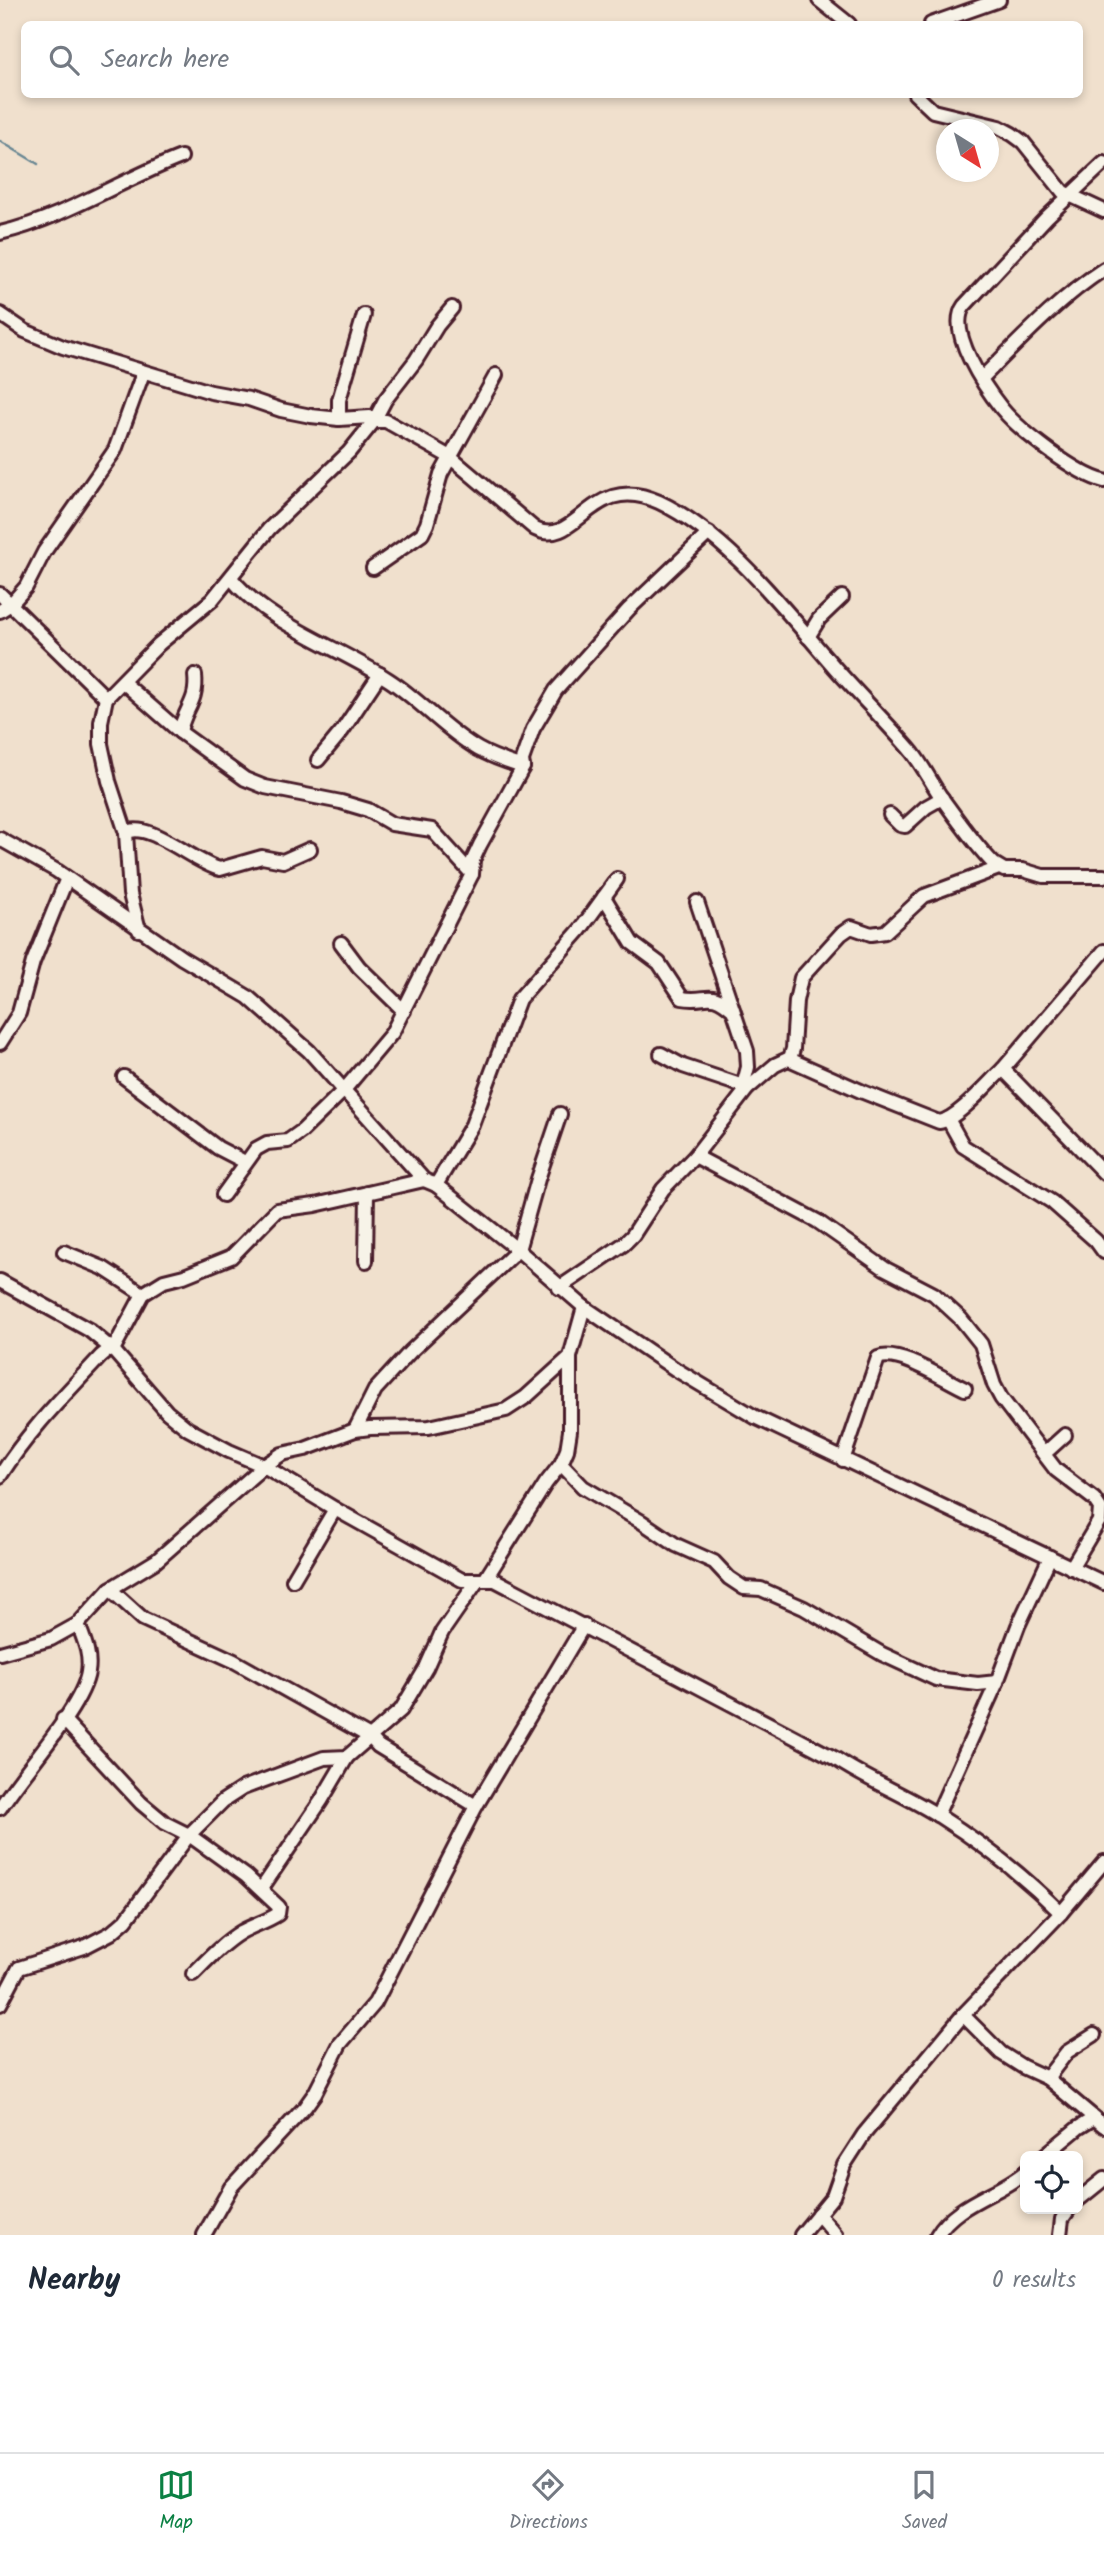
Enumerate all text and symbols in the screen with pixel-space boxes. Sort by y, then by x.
search box [21,21,1083,98]
text: Search here [101,39,229,81]
icon: search [45,41,83,79]
north arrow [936,119,999,182]
map controls [1020,2151,1083,2214]
button: locate [1020,2151,1083,2214]
text: Nearby [28,2257,120,2305]
text: 0 results [992,2263,1076,2299]
tab: Map [157,2466,195,2538]
tab: Directions [509,2466,588,2538]
tab: Saved [902,2466,947,2538]

